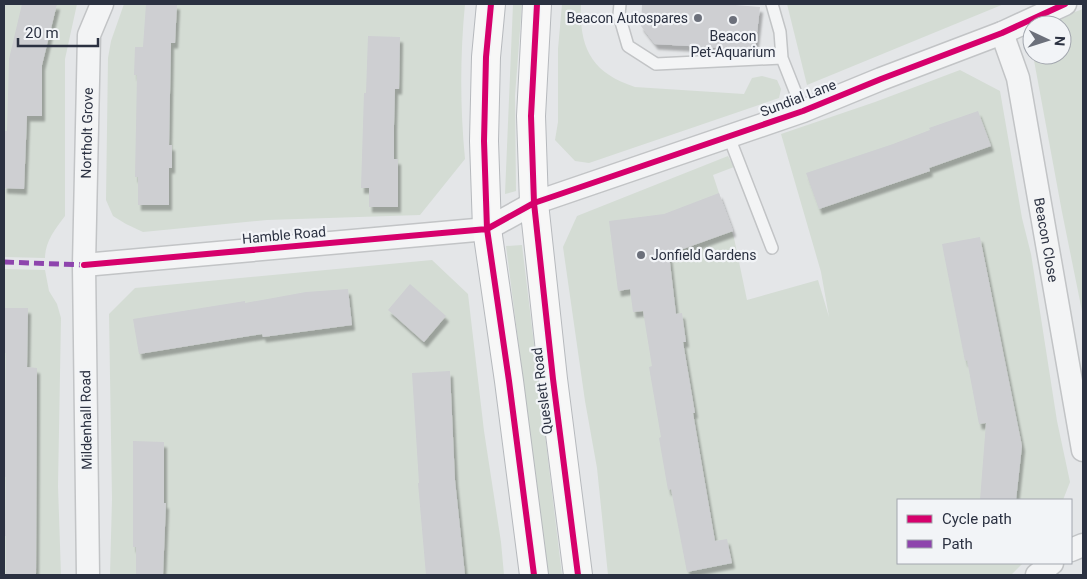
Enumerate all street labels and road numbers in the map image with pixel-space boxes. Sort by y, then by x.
street label: Sundial Lane [758,76,838,120]
street label: Northolt Grove [78,87,96,179]
street label: Beacon Close [1031,196,1062,283]
street label: Hamble Road [241,223,327,247]
street label: Queslett Road [529,347,555,435]
street label: Mildenhall Road [77,370,95,470]

